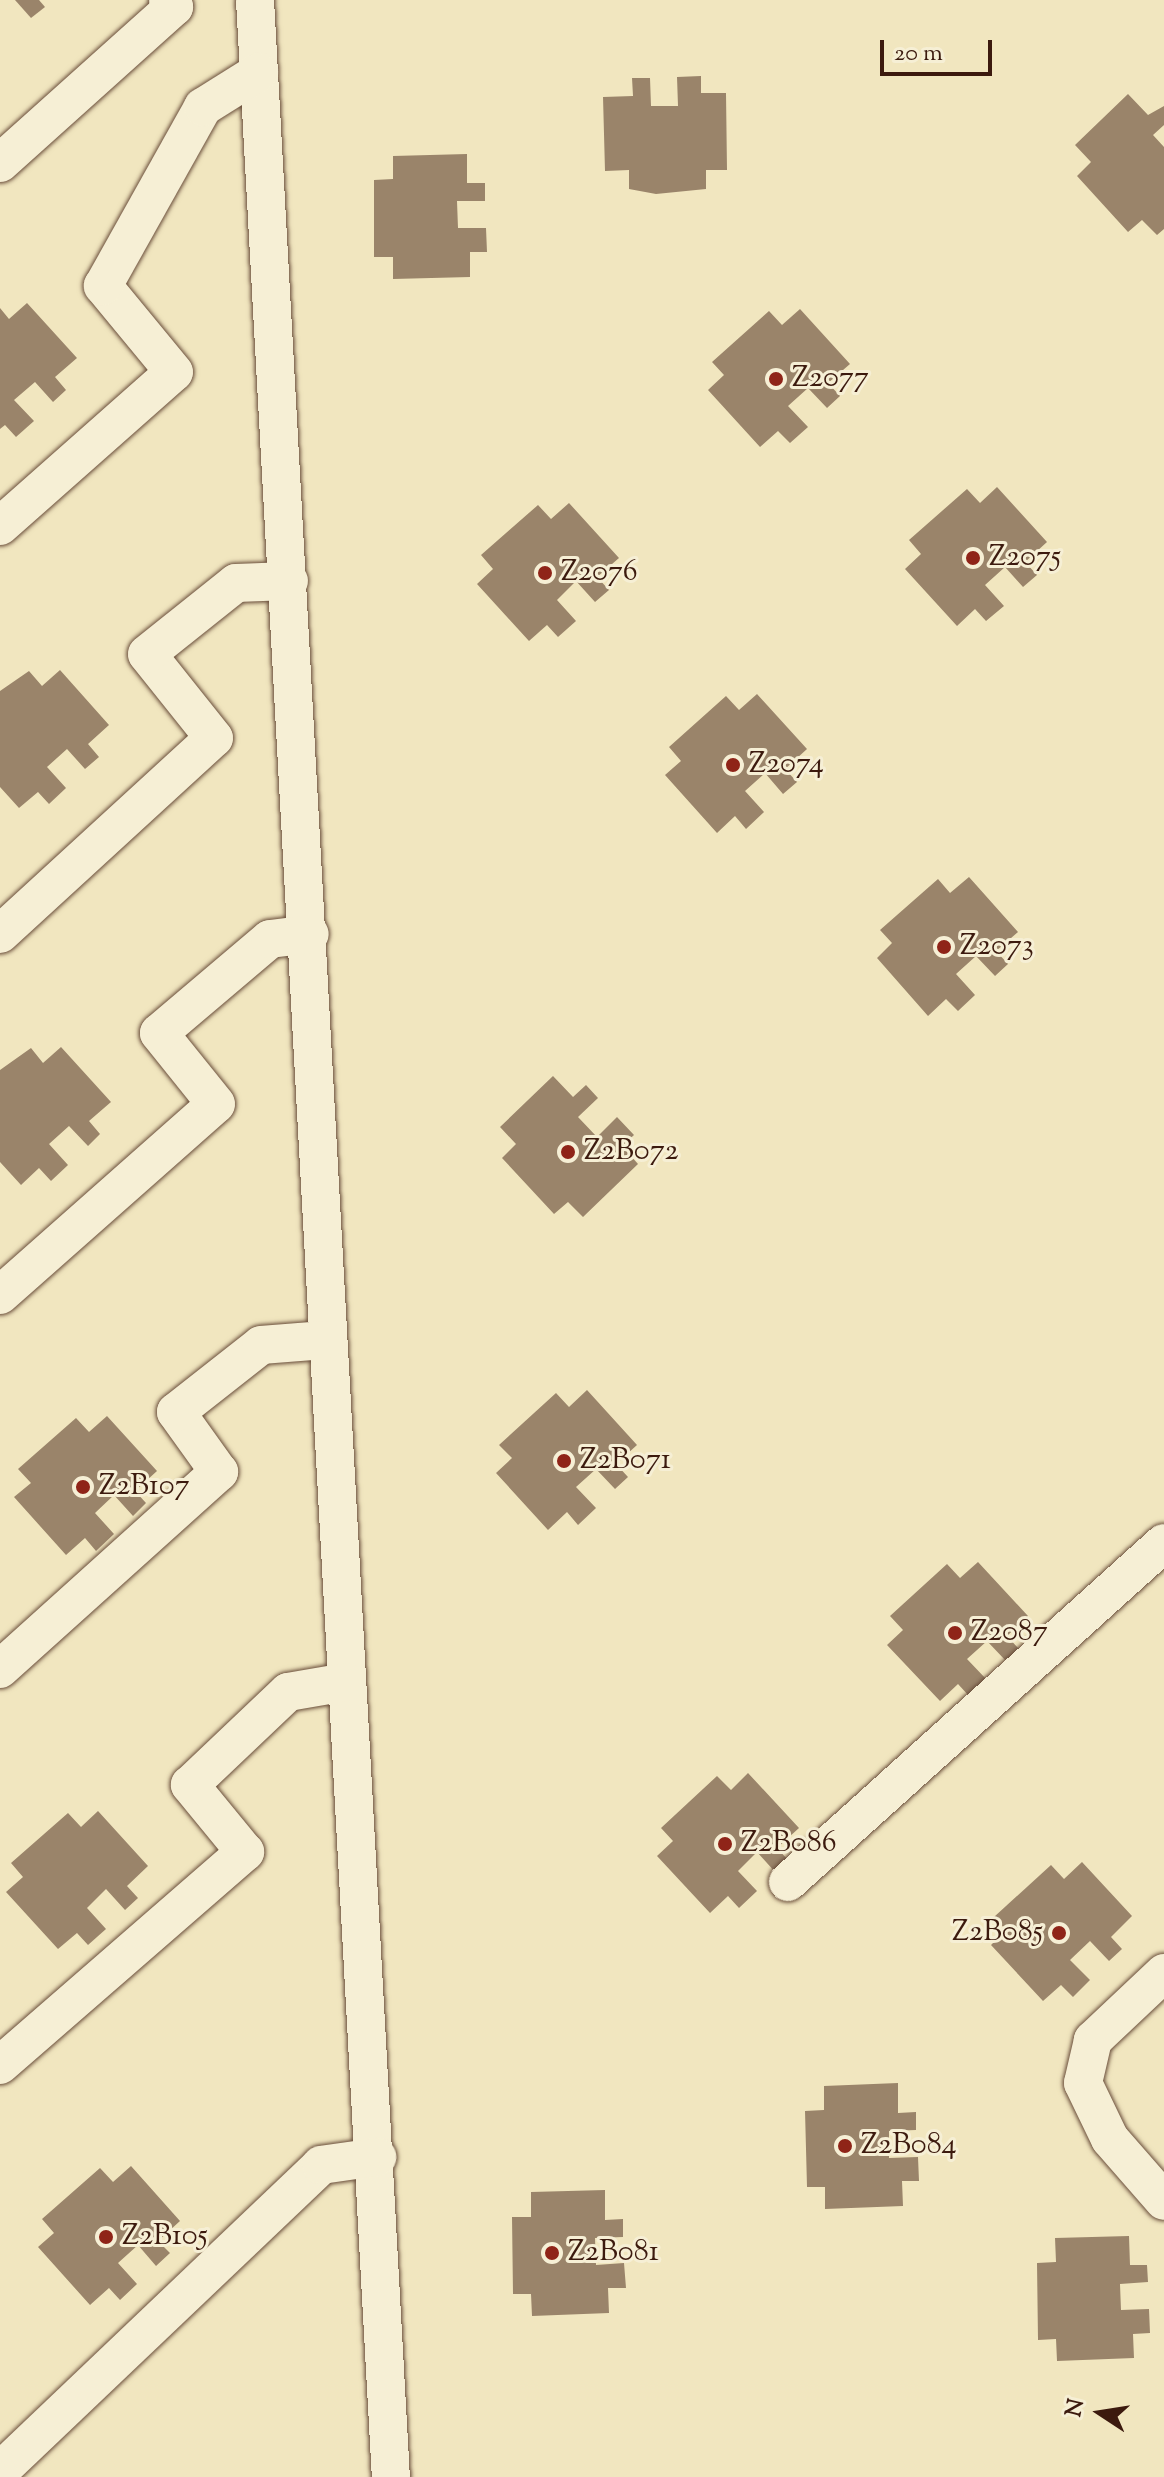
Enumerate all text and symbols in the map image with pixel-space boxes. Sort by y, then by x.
scale bar [884,24,996,74]
text: 20 m [894,37,943,71]
place label: Z2077 [792,361,869,397]
marker: Z2077 [767,370,785,388]
place label: Z2075 [989,540,1061,576]
marker: Z2075 [964,549,982,567]
place label: Z2076 [561,555,638,591]
marker: Z2076 [536,564,554,582]
place label: Z2074 [749,747,824,783]
marker: Z2074 [724,756,742,774]
place label: Z2073 [960,929,1034,965]
marker: Z2073 [935,938,953,956]
place label: Z2B072 [584,1134,678,1170]
marker: Z2B072 [559,1143,577,1161]
place label: Z2B071 [580,1443,671,1479]
marker: Z2B071 [555,1452,573,1470]
place label: Z2B107 [99,1469,190,1505]
marker: Z2B107 [74,1478,92,1496]
place label: Z2087 [971,1615,1048,1651]
marker: Z2087 [946,1624,964,1642]
place label: Z2B086 [741,1826,837,1862]
marker: Z2B086 [716,1835,734,1853]
place label: Z2B085 [952,1915,1043,1951]
marker: Z2B085 [1050,1924,1068,1942]
place label: Z2B084 [861,2128,957,2164]
marker: Z2B084 [836,2137,854,2155]
place label: Z2B105 [122,2219,208,2255]
marker: Z2B105 [97,2228,115,2246]
place label: Z2B081 [568,2235,659,2271]
marker: Z2B081 [543,2244,561,2262]
north arrow [1060,2373,1140,2453]
text: N [1059,2396,1094,2420]

